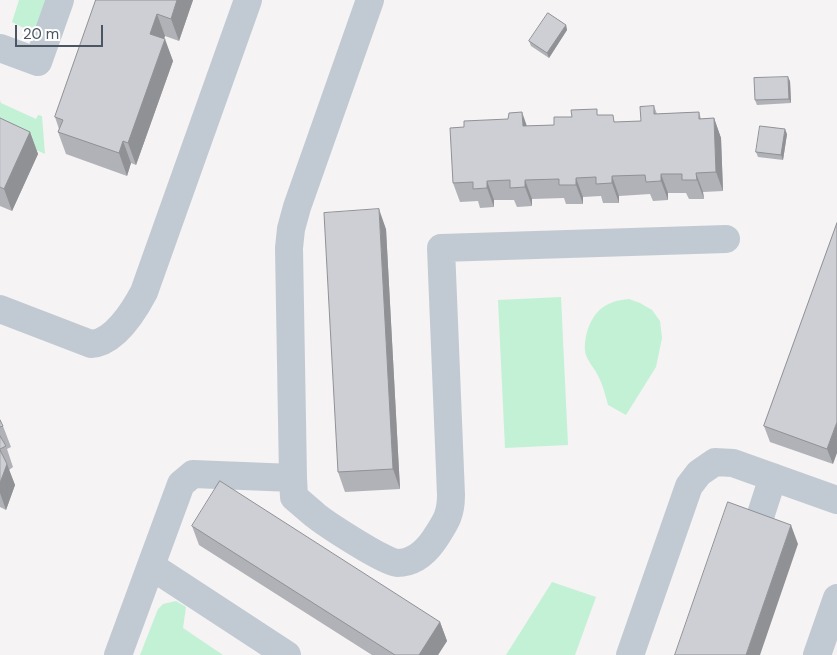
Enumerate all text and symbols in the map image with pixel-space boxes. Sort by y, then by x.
scale bar [18,15,105,47]
text: 20 m [23,24,59,44]

